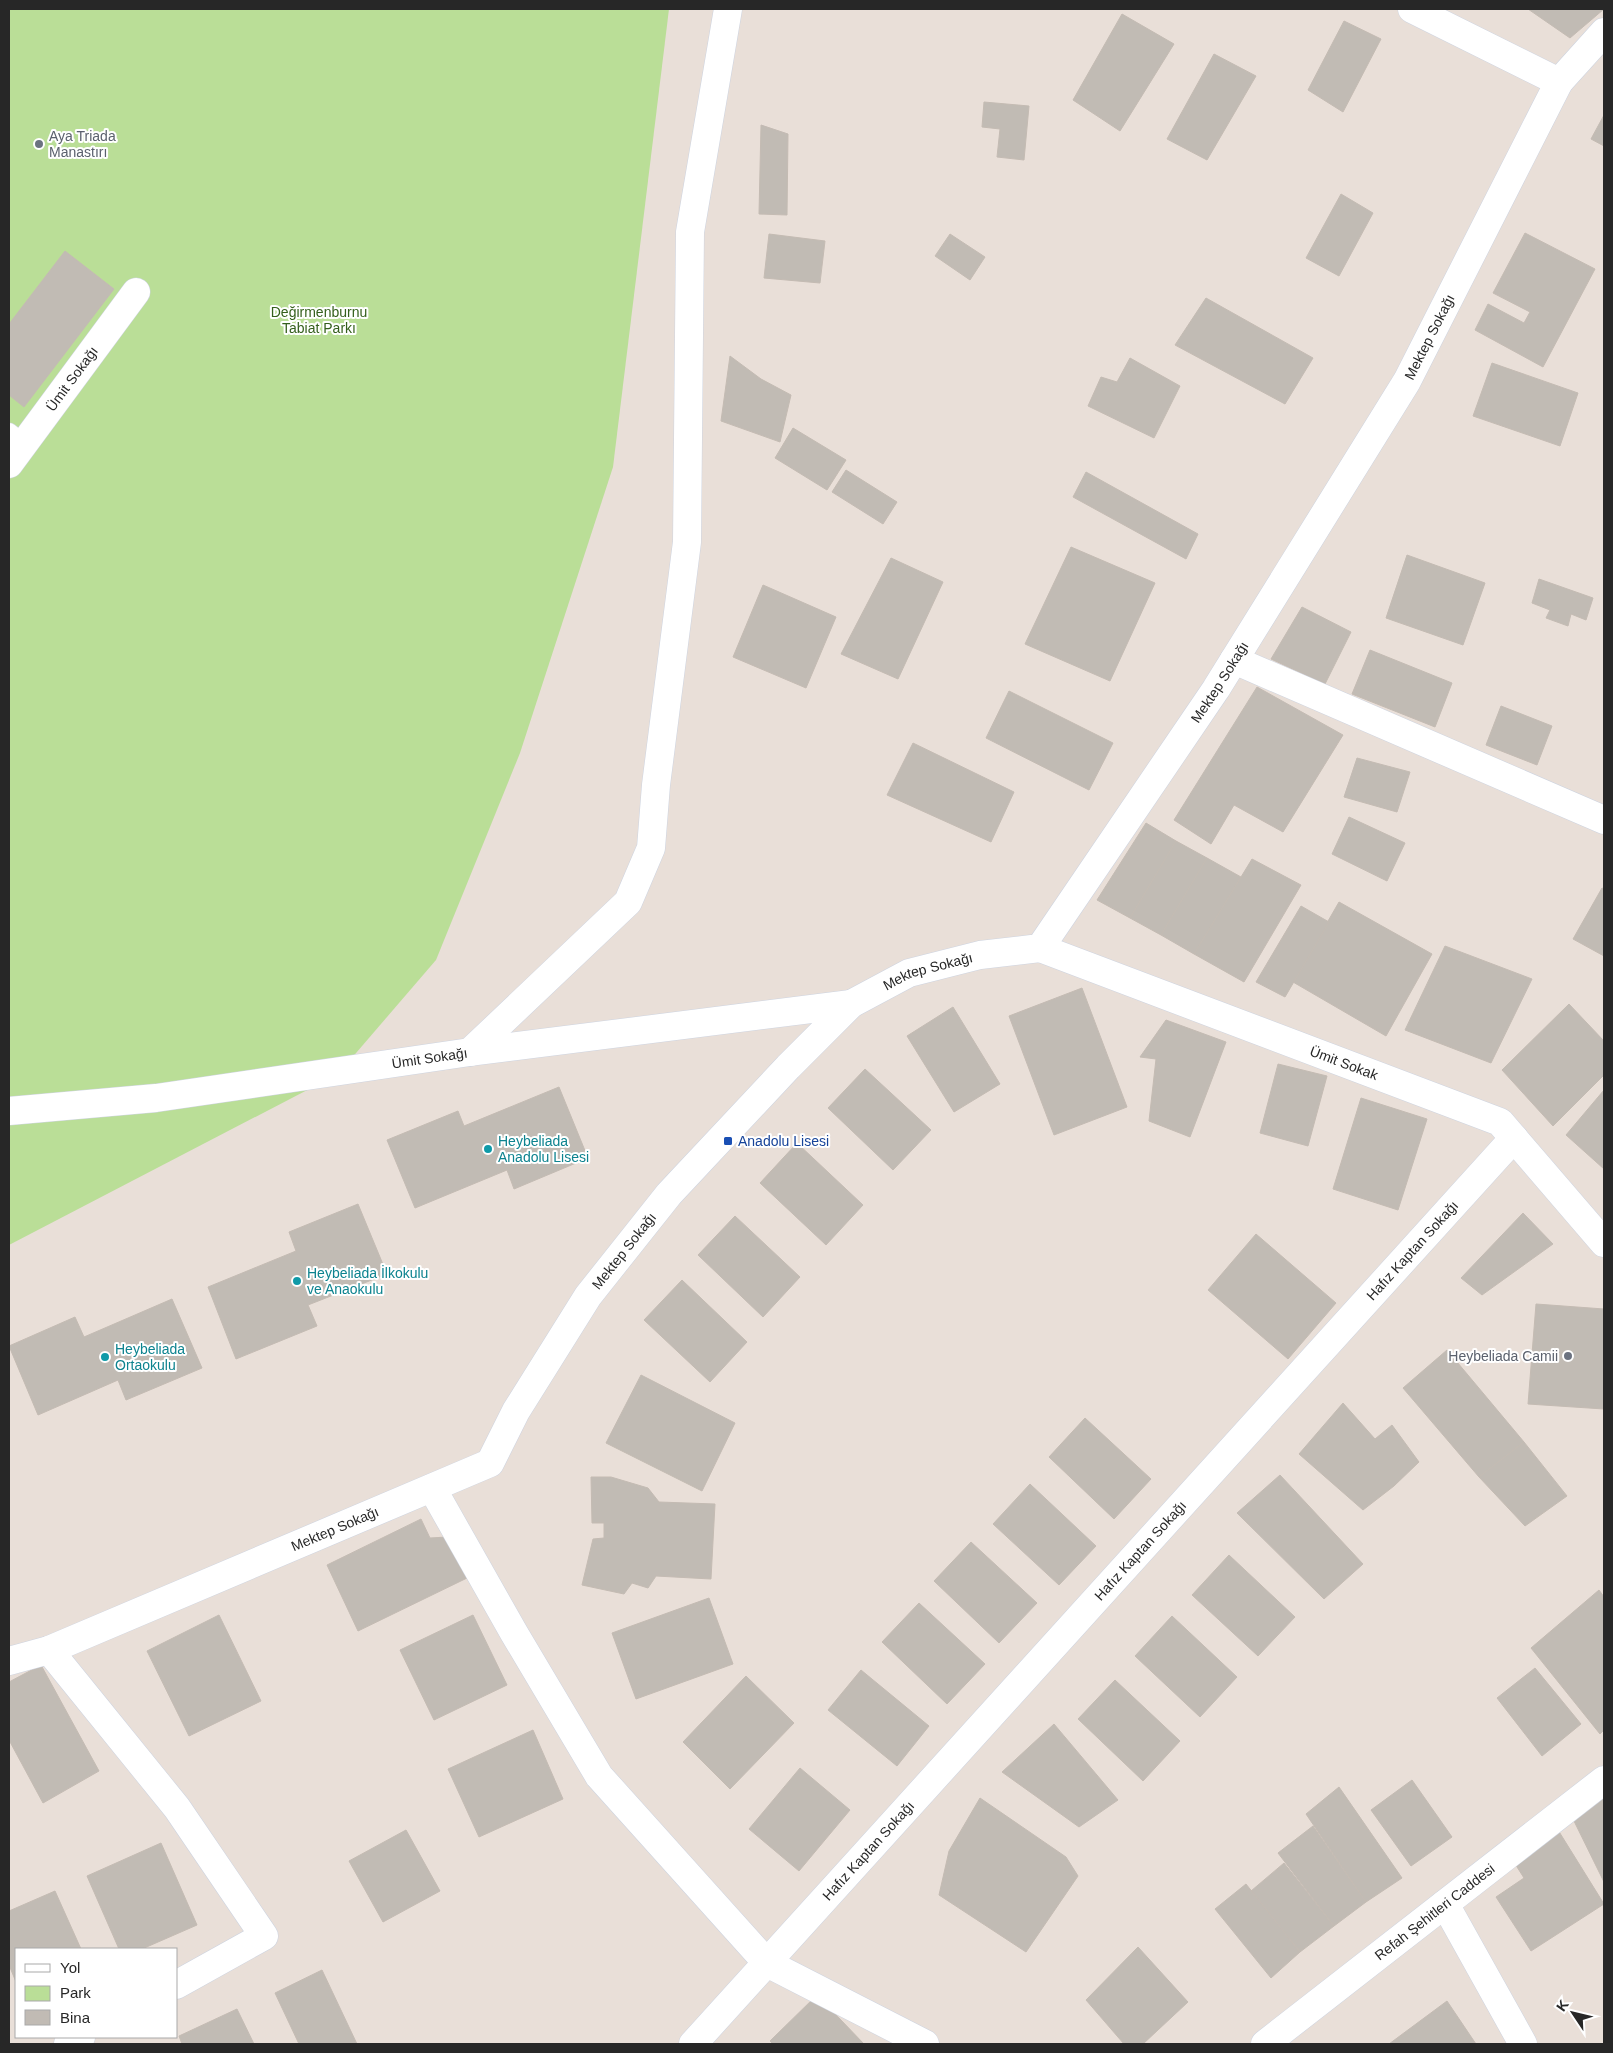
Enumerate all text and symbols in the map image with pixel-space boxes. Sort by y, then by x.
place label: Aya Triada Manastırı [49,128,116,160]
marker: Aya Triada Manastırı [33,138,45,150]
street label: Mektep Sokağı [1401,292,1458,382]
park label: Değirmenburnu Tabiat Parkı [271,304,367,336]
street label: Ümit Sokağı [42,343,101,414]
street label: Mektep Sokağı [1187,638,1252,726]
street label: Mektep Sokağı [880,949,974,993]
street label: Ümit Sokak [1308,1042,1381,1083]
street label: Ümit Sokağı [390,1044,468,1071]
place label: Heybeliada Anadolu Lisesi [498,1133,589,1165]
place label: Anadolu Lisesi [738,1133,829,1149]
marker: Anadolu Lisesi [722,1135,734,1147]
marker: Heybeliada Anadolu Lisesi [482,1143,494,1155]
street label: Hafız Kaptan Sokağı [1363,1197,1461,1303]
street label: Mektep Sokağı [589,1209,659,1292]
place label: Heybeliada İlkokulu ve Anaokulu [307,1264,428,1297]
marker: Heybeliada İlkokulu ve Anaokulu [291,1275,303,1287]
place label: Heybeliada Ortaokulu [115,1341,185,1373]
place label: Heybeliada Camii [1448,1348,1558,1364]
marker: Heybeliada Camii [1562,1350,1574,1362]
marker: Heybeliada Ortaokulu [99,1351,111,1363]
street label: Hafız Kaptan Sokağı [1091,1497,1189,1603]
street label: Mektep Sokağı [289,1503,381,1554]
street label: Hafız Kaptan Sokağı [819,1798,917,1904]
street label: Refah Şehitleri Caddesi [1372,1860,1498,1963]
legend [15,1948,178,2038]
text: Yol [60,1959,80,1976]
text: Park [60,1984,91,2001]
north arrow [1548,1988,1598,2038]
text: K [1553,1997,1572,2014]
text: Bina [60,2009,91,2026]

